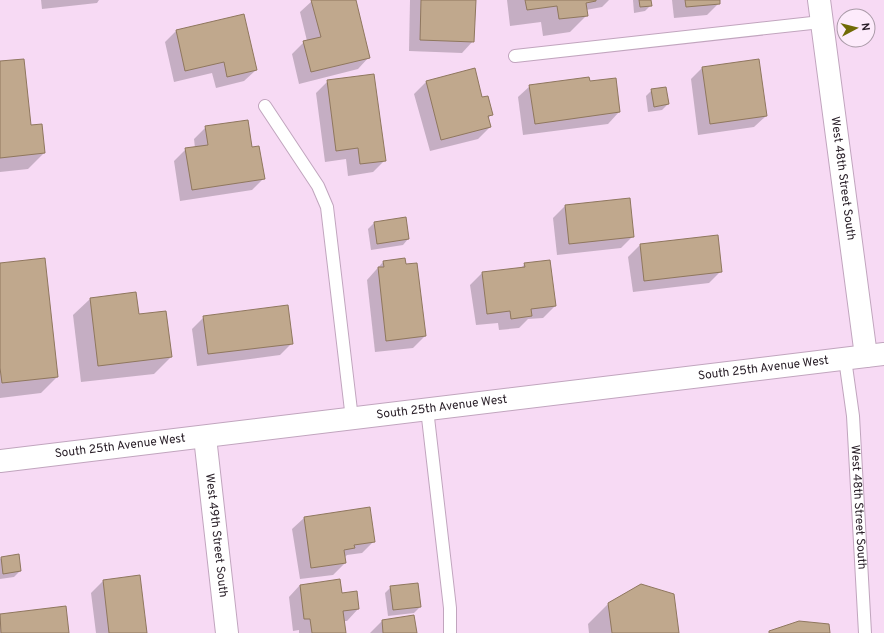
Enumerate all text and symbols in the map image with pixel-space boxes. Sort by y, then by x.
north arrow [836,8,876,48]
text: N [858,22,872,32]
street label: West 48th Street South [826,115,859,241]
street label: South 25th Avenue West [697,353,830,384]
street label: South 25th Avenue West [376,392,508,423]
street label: South 25th Avenue West [54,431,186,462]
street label: West 48th Street South [847,444,869,570]
street label: West 49th Street South [201,472,231,598]

